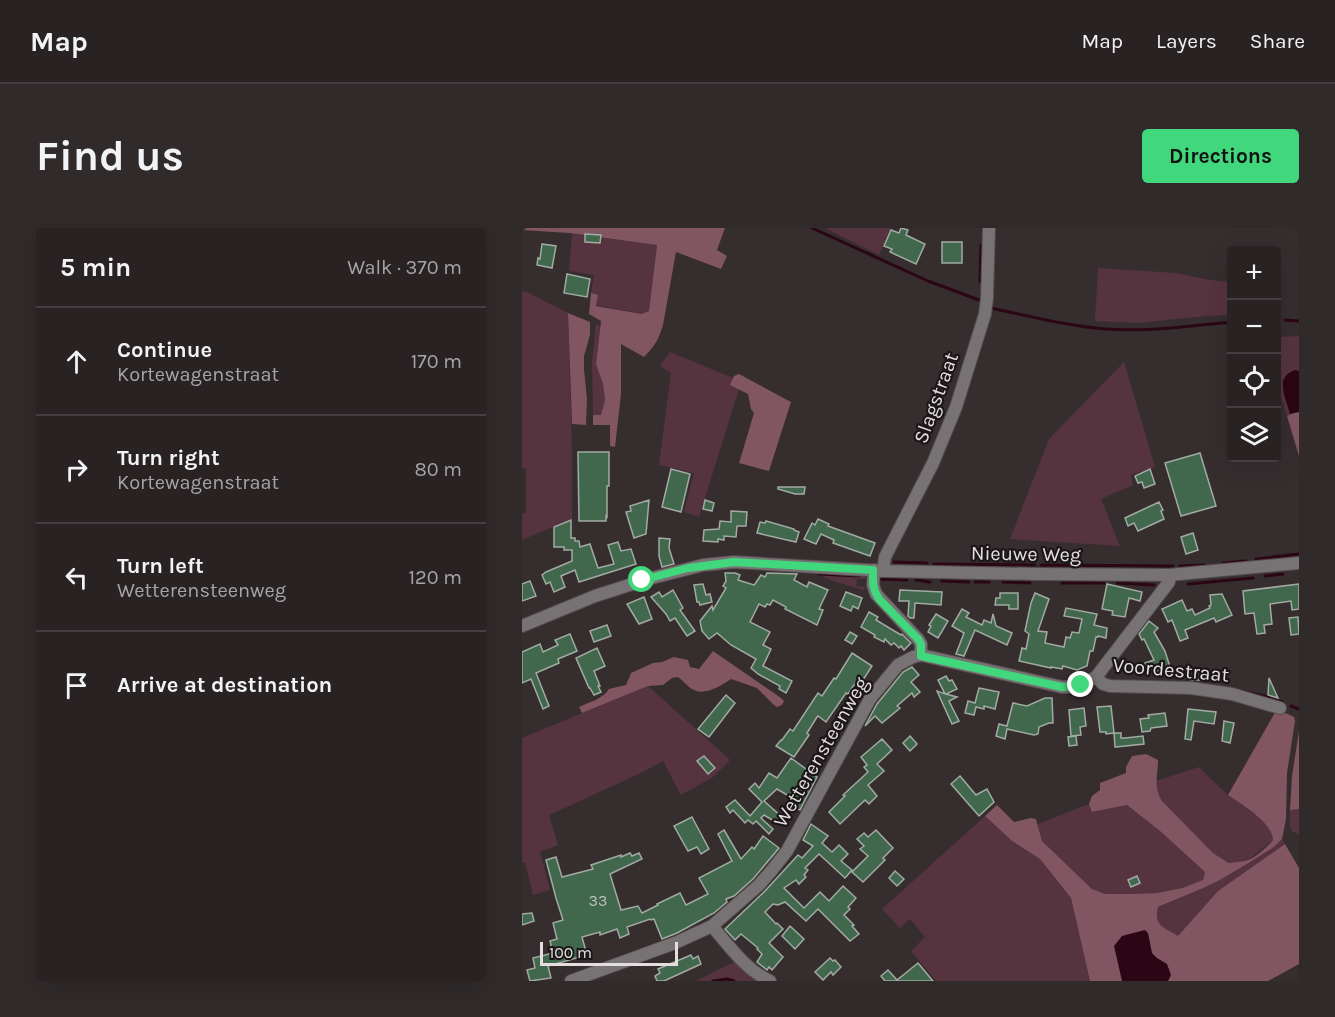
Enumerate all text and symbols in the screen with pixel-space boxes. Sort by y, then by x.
text: Map [30,25,88,58]
text: Map [1081,29,1123,53]
text: Layers [1156,29,1217,53]
text: Share [1250,29,1305,53]
button: Directions [1142,129,1299,183]
text: Find us [36,131,184,181]
map controls [1227,246,1281,462]
button: + [1227,246,1281,300]
text: 5 min [60,252,131,283]
text: Walk · 370 m [347,256,462,279]
button: − [1227,300,1281,354]
text: Continue [117,337,212,363]
icon: ahead [60,345,93,378]
street label: Slagstraat [909,349,963,446]
text: 170 m [411,350,462,373]
button: locate [1227,354,1281,408]
text: Kortewagenstraat [117,363,279,386]
button: layers [1227,408,1281,462]
text: Turn right [117,445,220,471]
icon: right [60,453,93,486]
text: 80 m [414,458,462,481]
text: Kortewagenstraat [117,471,279,494]
street label: Nieuwe Weg [971,542,1081,566]
text: Turn left [117,553,204,579]
icon: left [60,561,93,594]
text: 120 m [408,566,462,589]
route start [628,566,654,592]
text: Wetterensteenweg [117,579,286,602]
street label: Voordestraat [1112,653,1231,687]
icon: arrive [60,669,93,702]
route end [1067,671,1093,697]
text: Arrive at destination [117,672,332,698]
street label: Wetterensteenweg [769,673,873,831]
house number: 33 [589,891,607,910]
scale bar [540,939,678,966]
text: 100 m [549,943,592,962]

